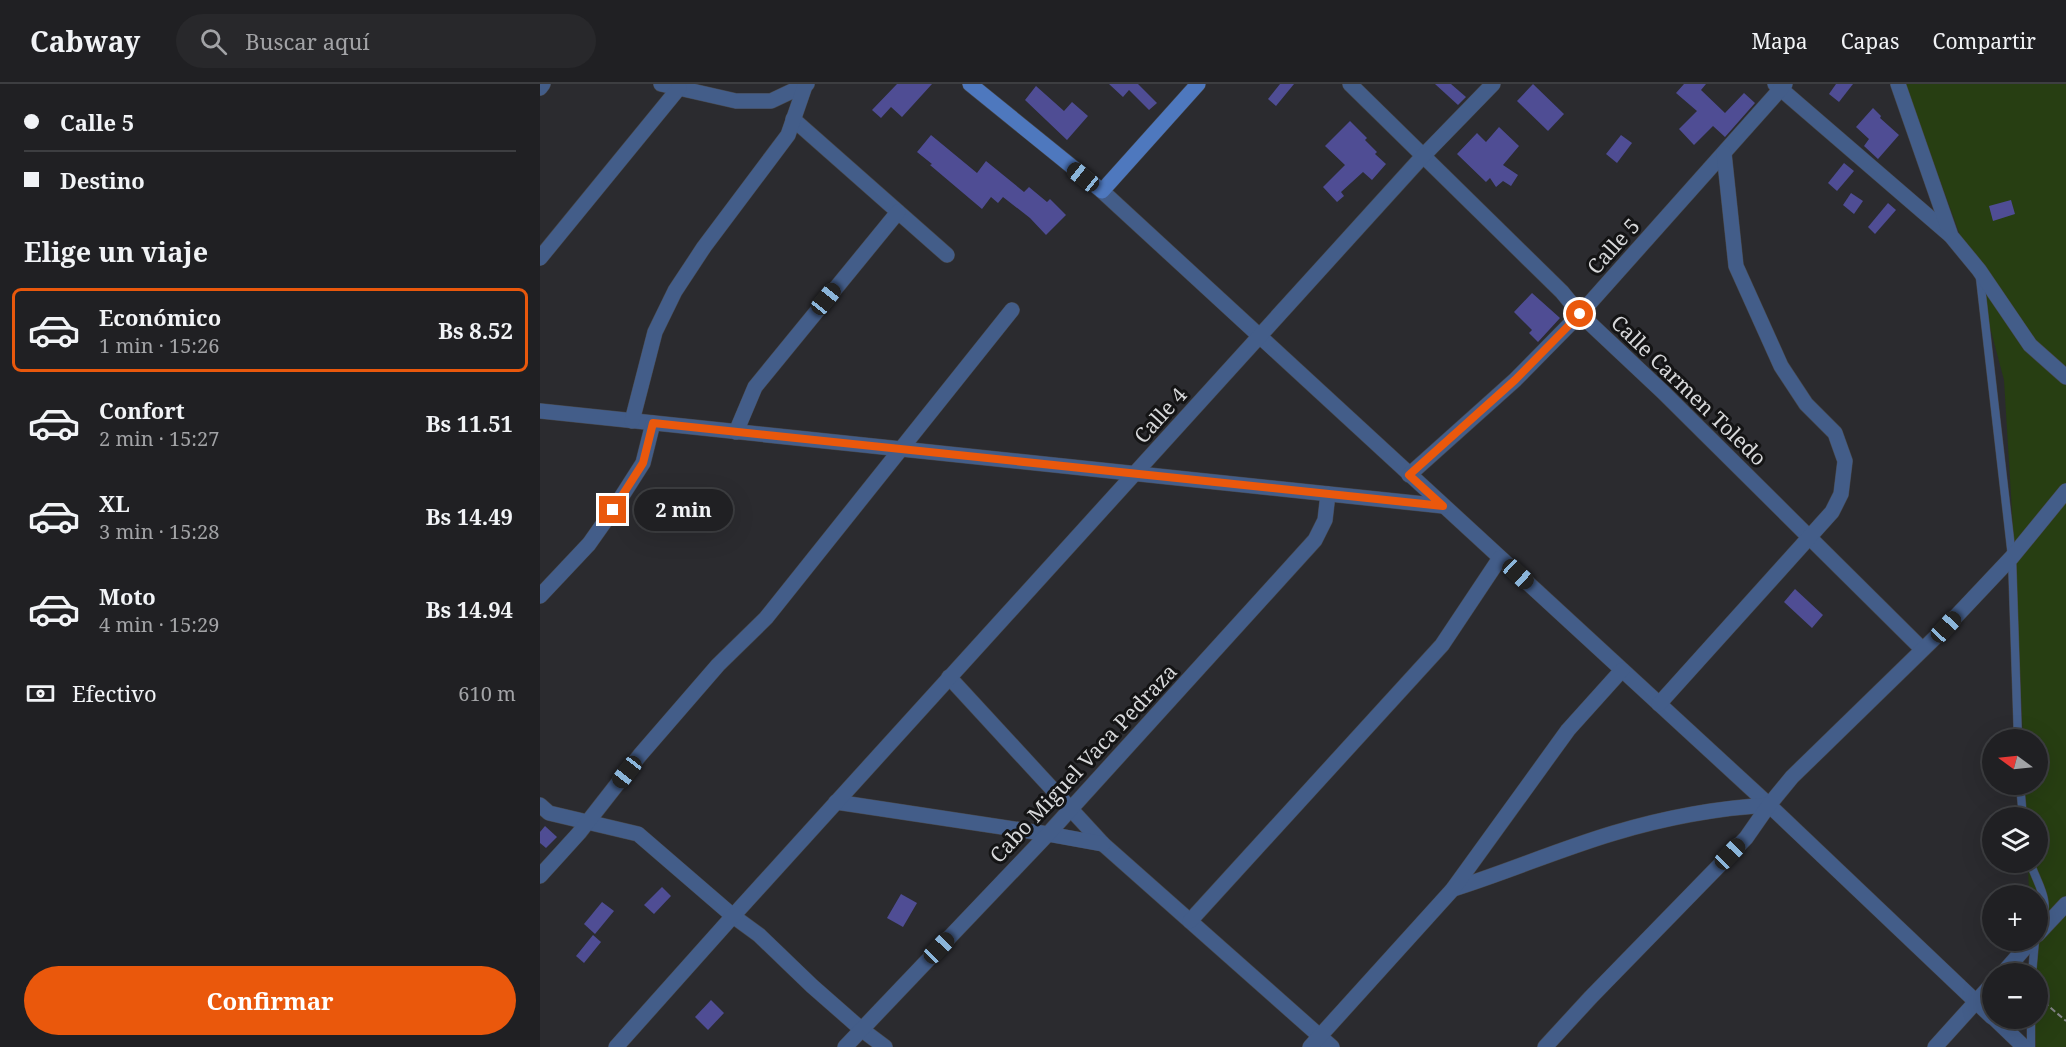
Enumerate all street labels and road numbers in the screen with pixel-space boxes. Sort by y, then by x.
street label: Calle 5 [1580,212,1646,280]
street label: Calle Carmen Toledo [1605,308,1773,472]
street label: Calle 4 [1127,381,1193,449]
street label: Cabo Miguel Vaca Pedraza [983,657,1183,869]

